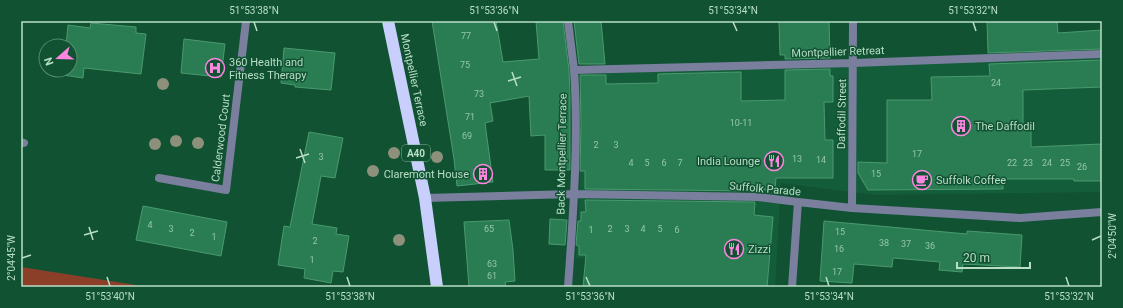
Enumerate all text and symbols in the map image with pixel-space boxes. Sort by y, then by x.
text: 51°53'38"N [229,5,279,16]
text: 51°53'36"N [469,5,519,16]
text: 51°53'34"N [708,5,758,16]
text: 51°53'32"N [948,5,998,16]
house number: 77 [461,31,471,41]
street label: Montpellier Terrace [398,33,430,128]
north arrow [38,38,78,78]
street label: Montpellier Retreat [791,44,885,60]
text: N [42,55,57,67]
place label: 360 Health and Fitness Therapy [229,56,307,82]
hospital icon: 360 Health and Fitness Therapy [204,57,226,79]
house number: 75 [460,60,470,70]
street label: Daffodil Street [835,78,849,149]
house number: 24 [991,78,1001,88]
house number: 73 [474,89,484,99]
street label: Calderwood Court [209,93,233,183]
street label: Back Montpellier Terrace [554,93,570,215]
house number: 71 [465,112,475,122]
building icon: The Daffodil [950,115,972,137]
house number: 10-11 [730,118,752,128]
place label: The Daffodil [975,120,1035,133]
house number: 69 [462,131,472,141]
house number: 2 [593,140,599,150]
house number: 3 [613,140,619,150]
road number: A40 [402,145,430,161]
house number: 17 [912,149,922,159]
restaurant icon: India Lounge [763,150,785,172]
house number: 3 [318,152,324,162]
house number: 13 [792,154,802,164]
place label: India Lounge [697,155,760,168]
house number: 14 [816,155,826,165]
house number: 4 [628,158,634,168]
house number: 5 [644,158,650,168]
house number: 6 [661,158,667,168]
house number: 7 [677,158,683,168]
house number: 22 [1007,158,1017,168]
house number: 23 [1023,158,1033,168]
house number: 24 [1042,158,1052,168]
house number: 25 [1060,158,1070,168]
house number: 26 [1077,162,1087,172]
building icon: Claremont House [472,163,494,185]
place label: Claremont House [384,168,469,181]
house number: 15 [871,169,881,179]
cafe icon: Suffolk Coffee [911,169,933,191]
place label: Suffolk Coffee [936,174,1006,187]
street label: Suffolk Parade [729,179,802,199]
text: 2°04'50"W [1107,213,1118,259]
house number: 4 [147,220,153,230]
house number: 3 [168,224,174,234]
house number: 65 [484,224,494,234]
house number: 2 [607,224,613,234]
house number: 3 [624,224,630,234]
house number: 4 [640,224,646,234]
house number: 5 [657,224,663,234]
house number: 1 [588,225,594,235]
house number: 6 [674,225,680,235]
house number: 15 [835,227,845,237]
house number: 2 [189,228,195,238]
house number: 1 [211,232,217,242]
text: 2°04'45"W [6,235,17,281]
house number: 2 [312,236,318,246]
restaurant icon: Zizzi [723,238,745,260]
house number: 38 [879,238,889,248]
house number: 37 [901,239,911,249]
house number: 36 [925,241,935,251]
place label: Zizzi [748,243,771,256]
house number: 16 [834,244,844,254]
scale bar [957,244,1030,270]
text: 20 m [963,251,990,265]
house number: 1 [309,255,315,265]
house number: 63 [487,259,497,269]
house number: 17 [832,267,842,277]
house number: 61 [487,271,497,281]
text: 51°53'40"N [85,291,135,302]
text: 51°53'38"N [325,291,375,302]
text: 51°53'36"N [565,291,615,302]
text: 51°53'34"N [804,291,854,302]
text: 51°53'32"N [1044,291,1094,302]

